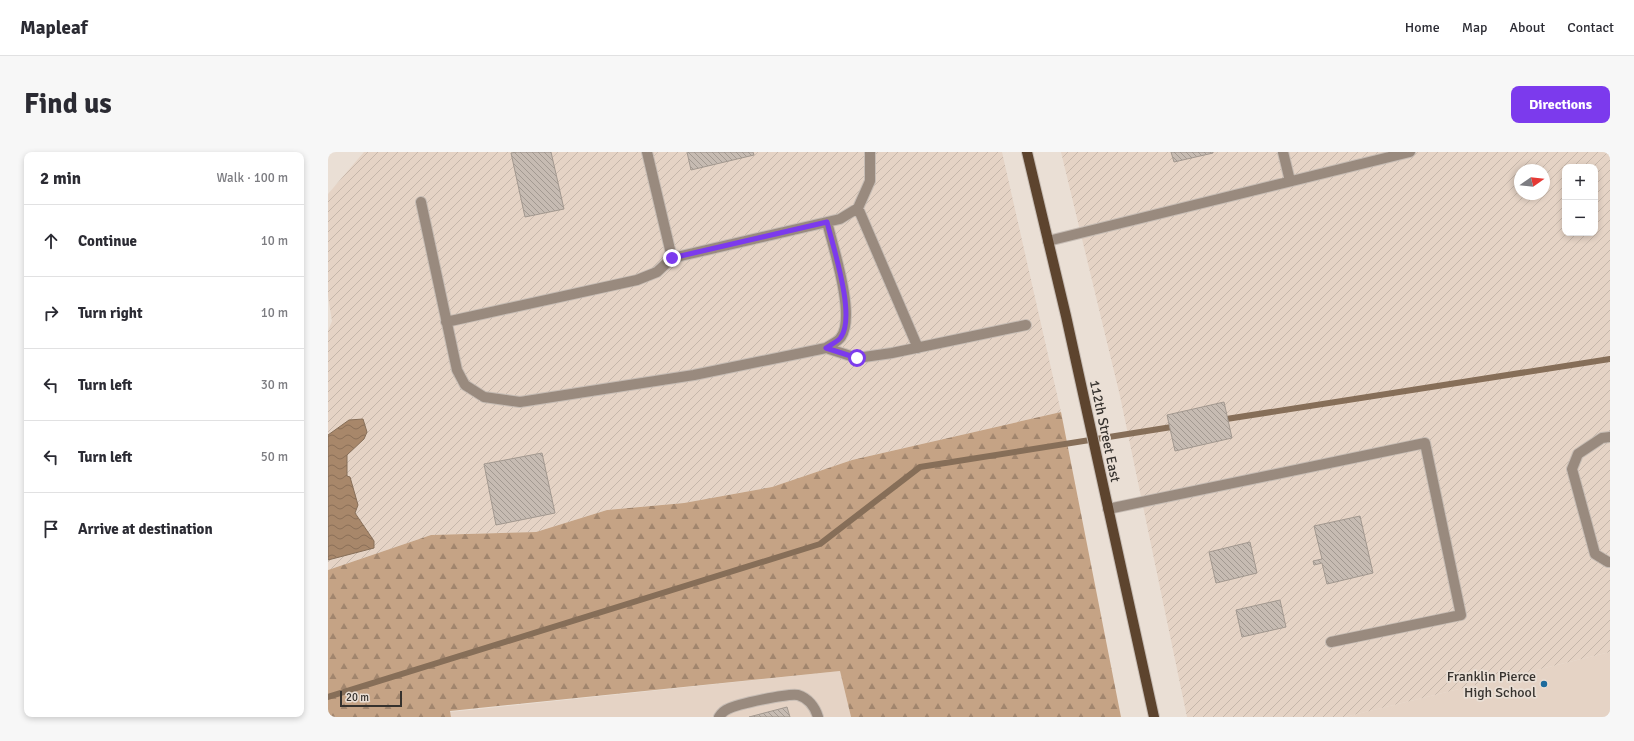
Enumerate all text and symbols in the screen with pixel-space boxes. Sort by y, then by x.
text: Mapleaf [20,16,88,40]
text: Home [1405,19,1440,36]
text: Map [1462,19,1487,36]
text: About [1509,19,1545,36]
text: Contact [1567,19,1614,36]
button: Directions [1511,86,1610,123]
text: Find us [24,87,112,121]
north arrow [1514,164,1550,200]
map controls [1562,164,1598,236]
button: + [1562,164,1598,200]
text: 2 min [40,168,81,189]
text: Walk · 100 m [217,170,288,186]
button: − [1562,200,1598,236]
icon: ahead [40,230,62,252]
text: Continue [78,232,137,250]
text: 10 m [261,233,288,249]
route end [663,249,681,267]
icon: right [40,302,62,324]
text: Turn right [78,304,143,322]
text: 10 m [261,305,288,321]
route start [848,349,866,367]
icon: left [40,374,62,396]
text: Turn left [78,376,132,394]
text: 30 m [261,377,288,393]
street label: 112th Street East [1086,378,1124,484]
icon: left [40,446,62,468]
text: Turn left [78,448,132,466]
text: 50 m [261,449,288,465]
icon: arrive [40,518,62,540]
text: Arrive at destination [78,520,213,538]
place label: Franklin Pierce High School [1447,668,1536,701]
marker: Franklin Pierce High School [1539,679,1549,689]
scale bar [340,689,402,708]
text: 20 m [346,691,369,704]

